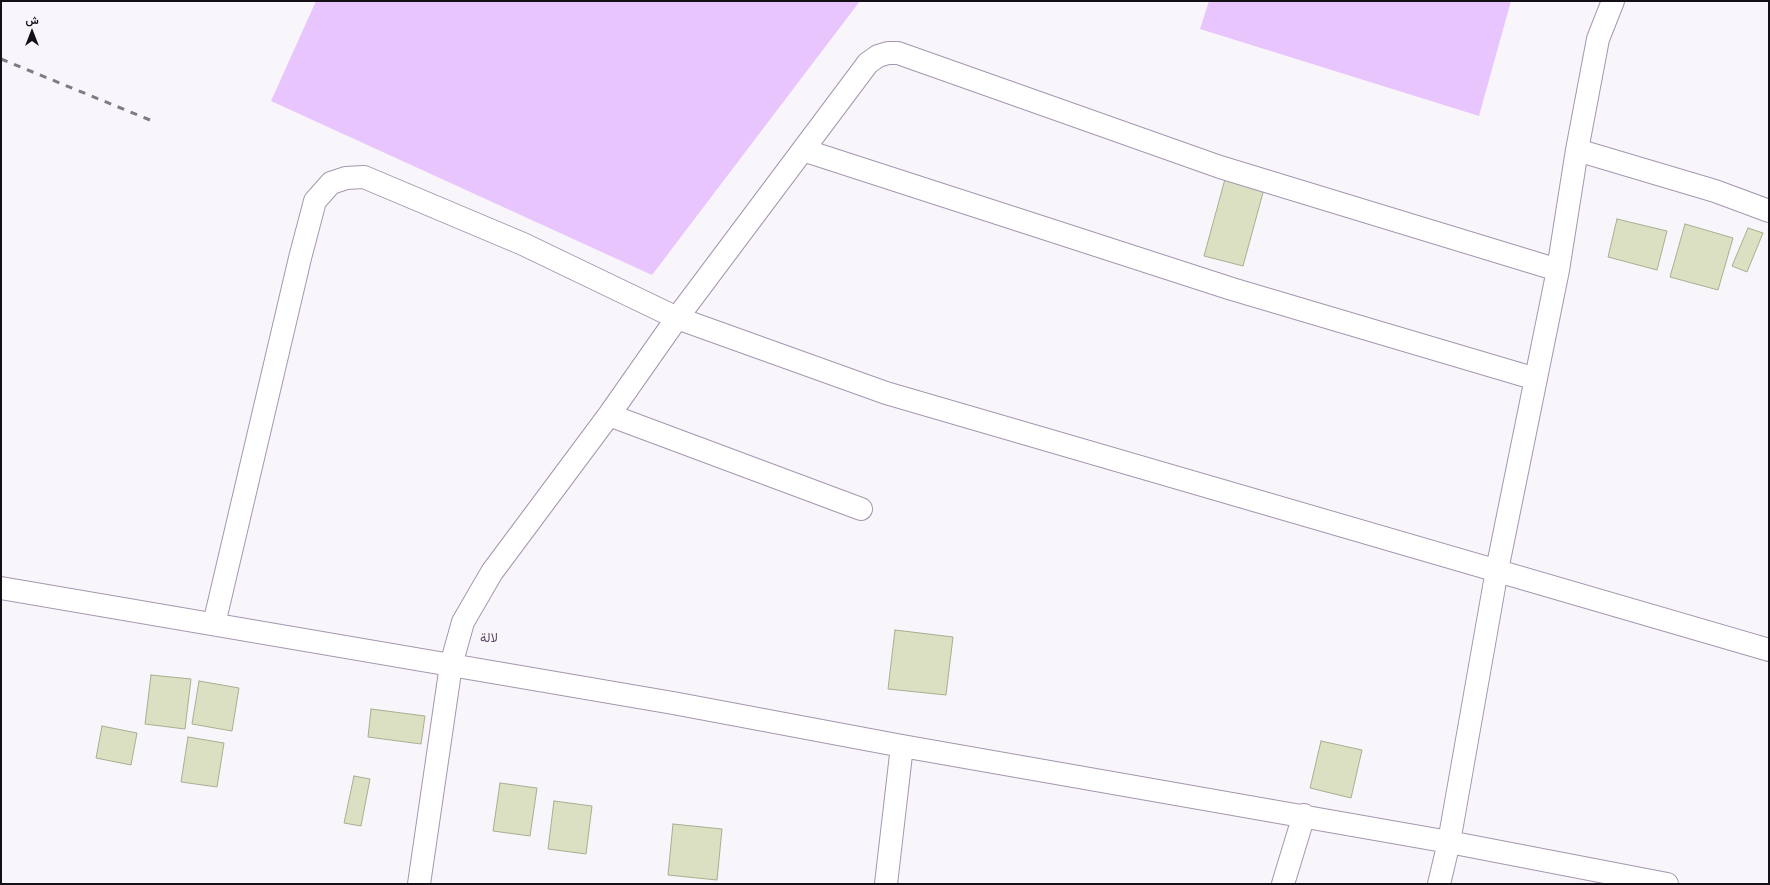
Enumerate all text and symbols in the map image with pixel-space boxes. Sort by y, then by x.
north arrow [12,12,52,52]
text: ش [25,13,39,27]
district label: لالة [480,630,498,646]

